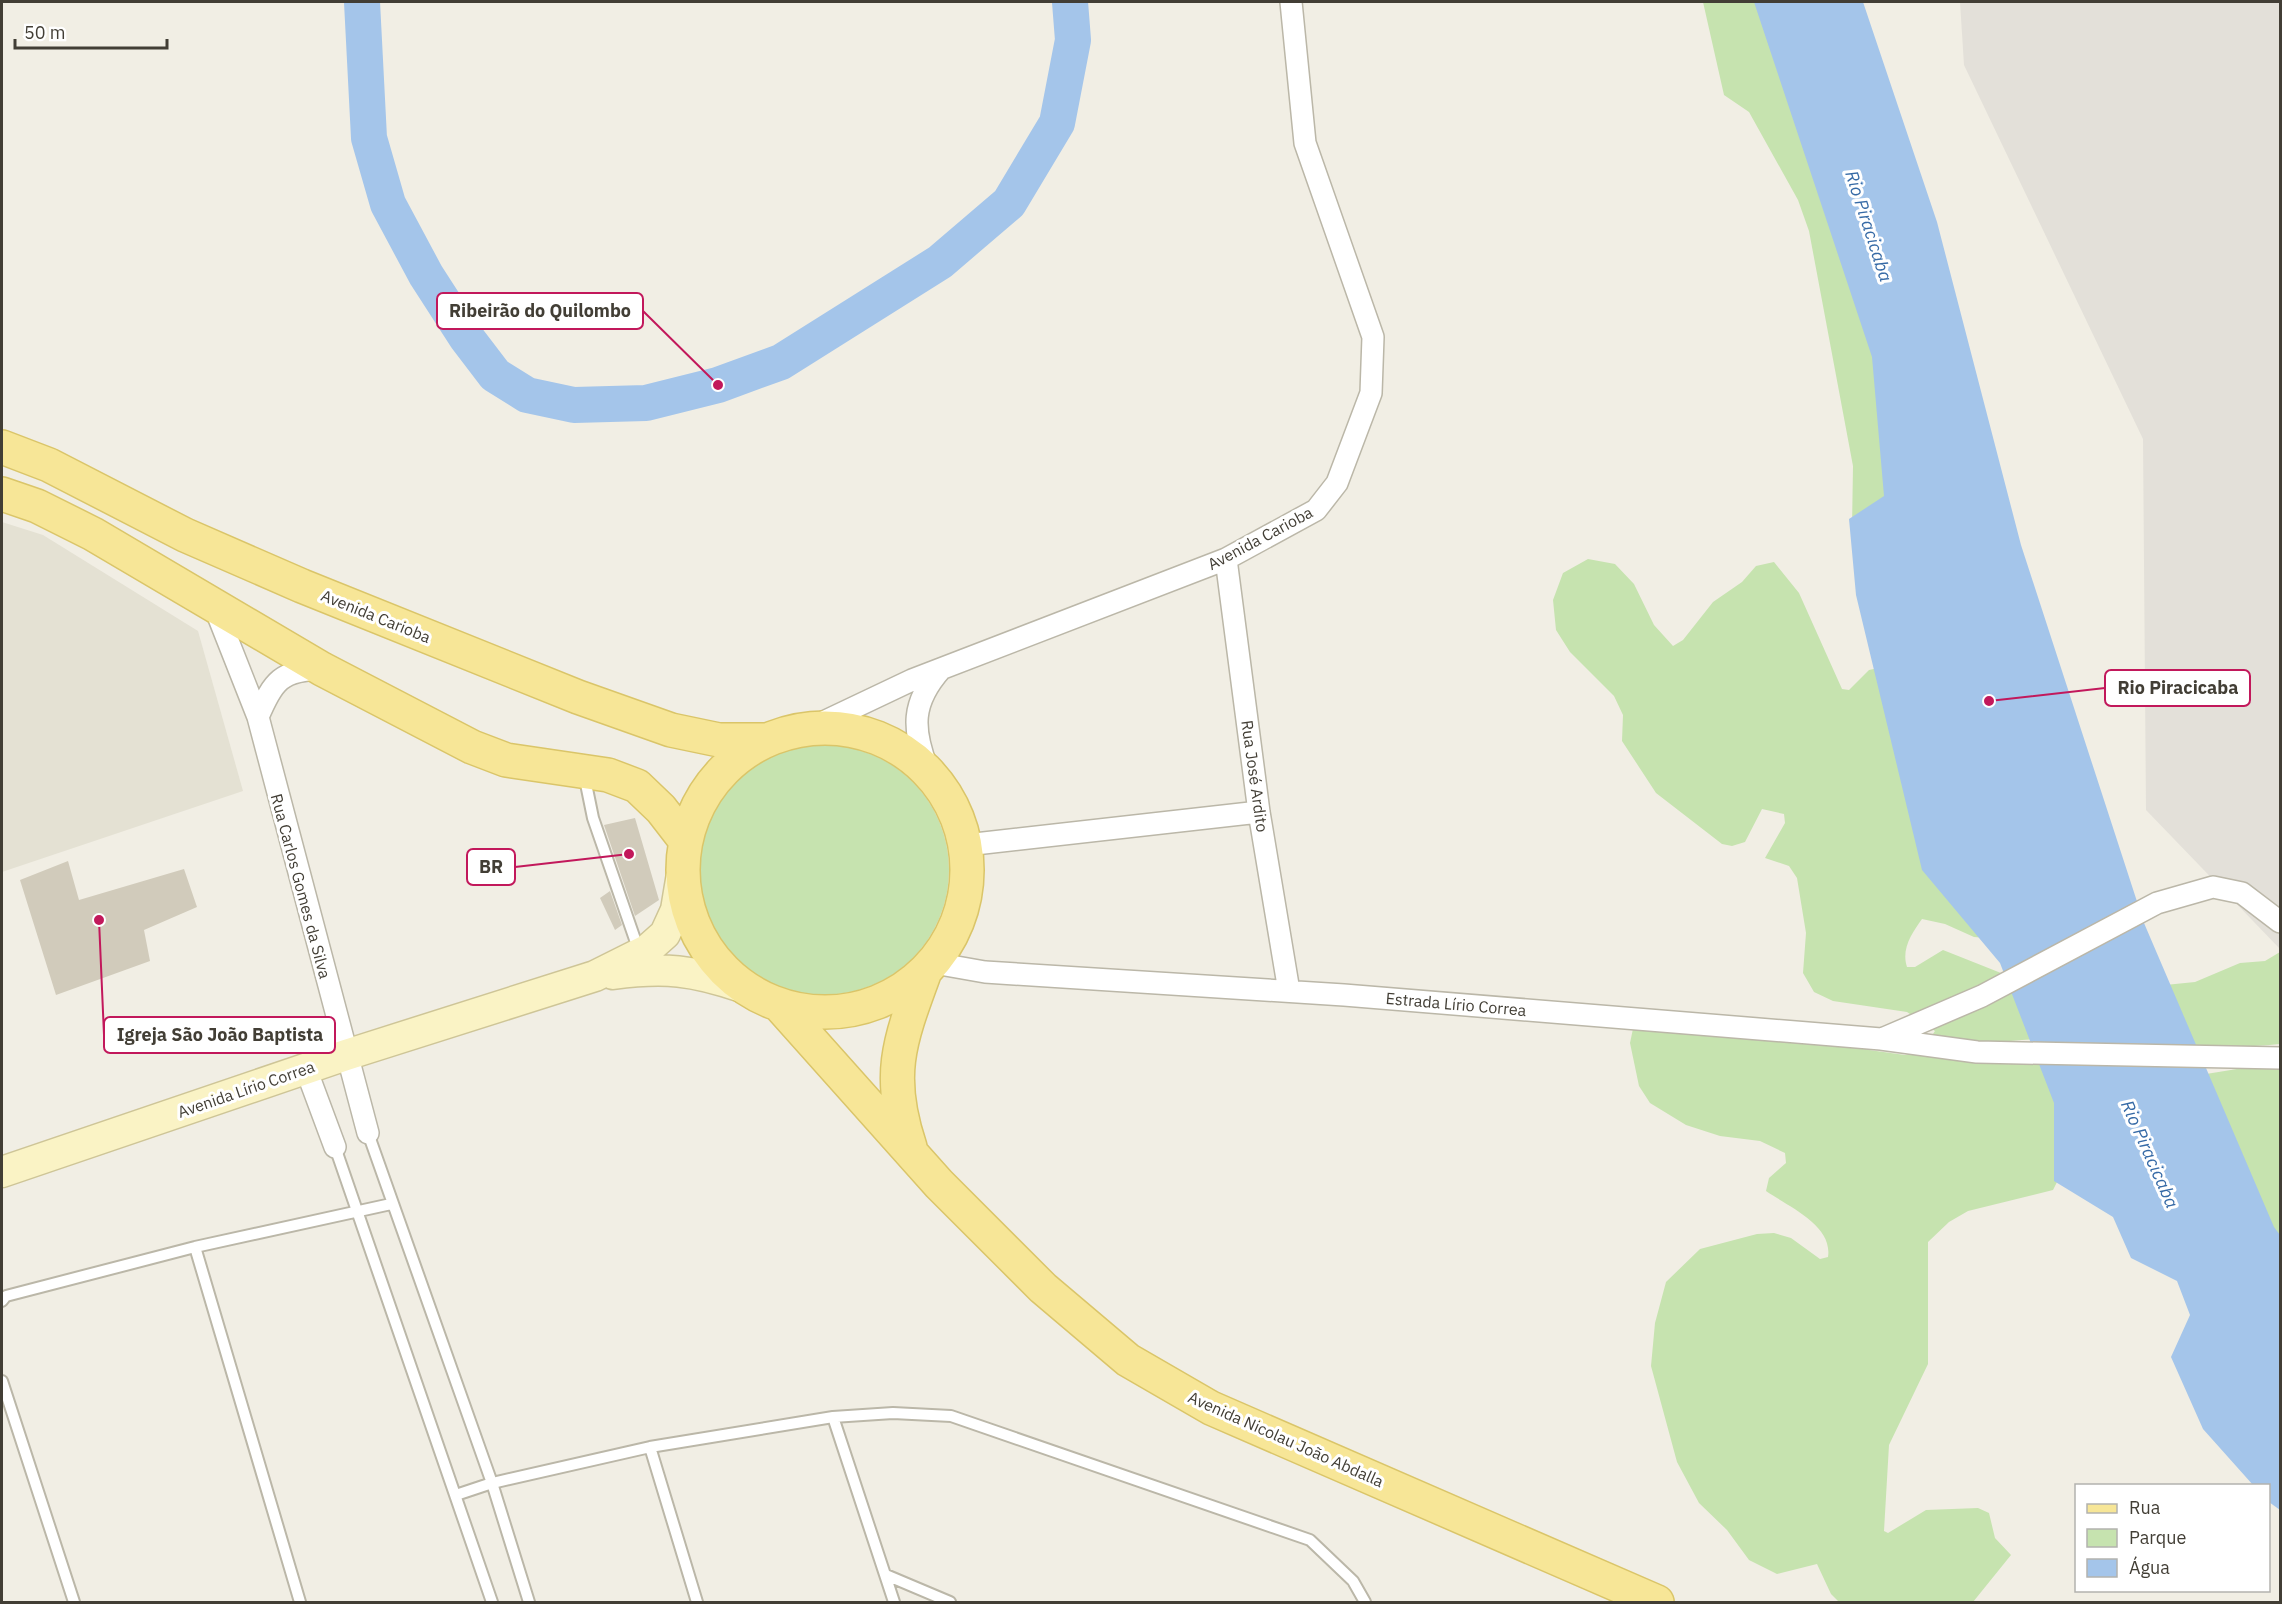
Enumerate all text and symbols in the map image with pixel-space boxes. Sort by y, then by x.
scale bar [15,12,166,50]
text: 50 m [24,21,66,44]
water label: Rio Piracicaba [1840,167,1898,285]
callout: Ribeirão do Quilombo [437,293,643,329]
text: Ribeirão do Quilombo [449,299,631,322]
street label: Avenida Carioba [1204,502,1316,574]
street label: Avenida Carioba [318,585,434,647]
callout: Rio Piracicaba [2105,670,2250,706]
text: Rio Piracicaba [2117,676,2239,699]
street label: Rua José Ardito [1237,719,1273,833]
street label: Rua Carlos Gomes da Silva [267,791,335,981]
callout: BR [467,849,515,885]
text: BR [479,855,503,878]
street label: Estrada Lírio Correa [1385,988,1528,1020]
callout: Igreja São João Baptista [104,1017,335,1053]
text: Igreja São João Baptista [117,1023,323,1046]
street label: Avenida Lírio Correa [175,1056,318,1122]
water label: Rio Piracicaba [2116,1096,2184,1212]
street label: Avenida Nicolau João Abdalla [1185,1387,1387,1491]
legend [2075,1484,2270,1592]
text: Rua [2129,1496,2161,1519]
text: Parque [2129,1526,2187,1549]
text: Água [2129,1556,2170,1579]

